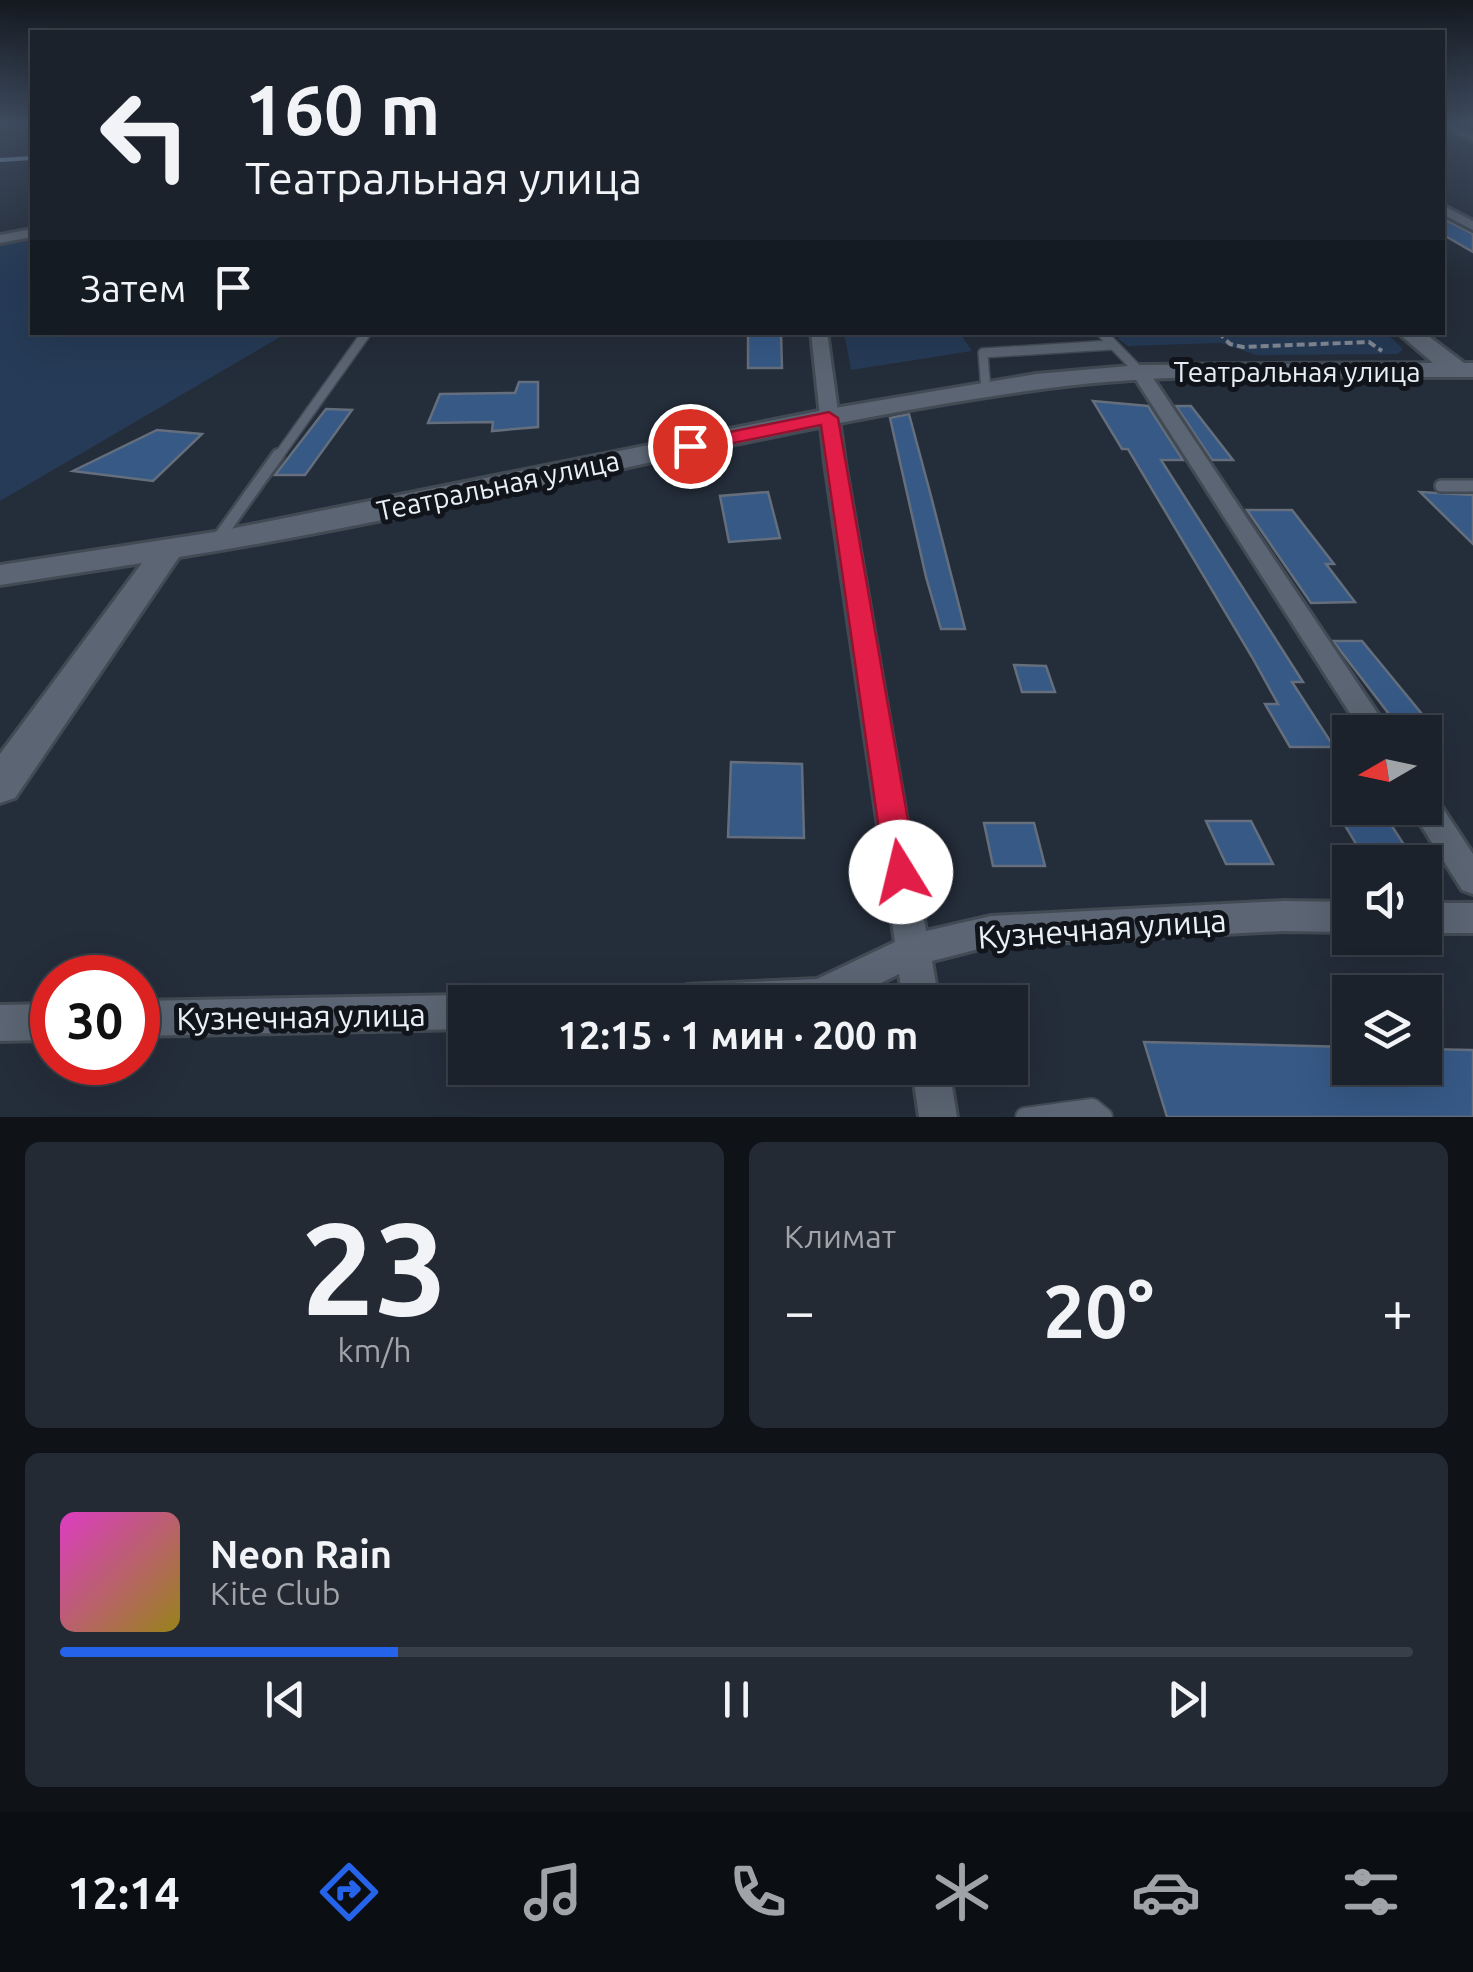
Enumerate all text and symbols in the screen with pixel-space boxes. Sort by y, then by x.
icon: left [80,70,210,200]
text: 160 m [245,70,440,148]
text: Театральная улица [245,152,642,203]
icon: arrive [206,260,261,315]
text: Затем [80,267,186,309]
street label: Театральная улица [1173,356,1421,387]
pin [648,404,733,489]
icon: arrive [663,419,718,474]
street label: Театральная улица [374,444,622,526]
north arrow [1332,715,1442,825]
map controls [1332,715,1442,1085]
position arrow [849,820,953,924]
button: sound [1332,845,1442,955]
street label: Кузнечная улица [976,901,1228,955]
speed limit sign: 30 [30,955,160,1085]
button: layers [1332,975,1442,1085]
street label: Кузнечная улица [176,996,426,1036]
text: 12:15 · 1 мин · 200 m [558,1014,918,1056]
text: 23 [301,1194,448,1340]
text: Климат [784,1218,896,1254]
text: 20° [1043,1268,1154,1352]
text: − [784,1280,815,1341]
text: + [1382,1280,1413,1341]
text: km/h [338,1332,411,1368]
text: Neon Rain [210,1533,392,1575]
text: Kite Club [210,1575,340,1611]
icon: previous [258,1672,313,1727]
icon: pause [709,1672,764,1727]
icon: next [1160,1672,1215,1727]
icon: directions [314,1857,384,1927]
icon: music [518,1857,588,1927]
icon: phone [723,1857,793,1927]
icon: climate [927,1857,997,1927]
icon: car [1131,1857,1201,1927]
icon: filters [1336,1857,1406,1927]
text: 12:14 [67,1867,180,1918]

